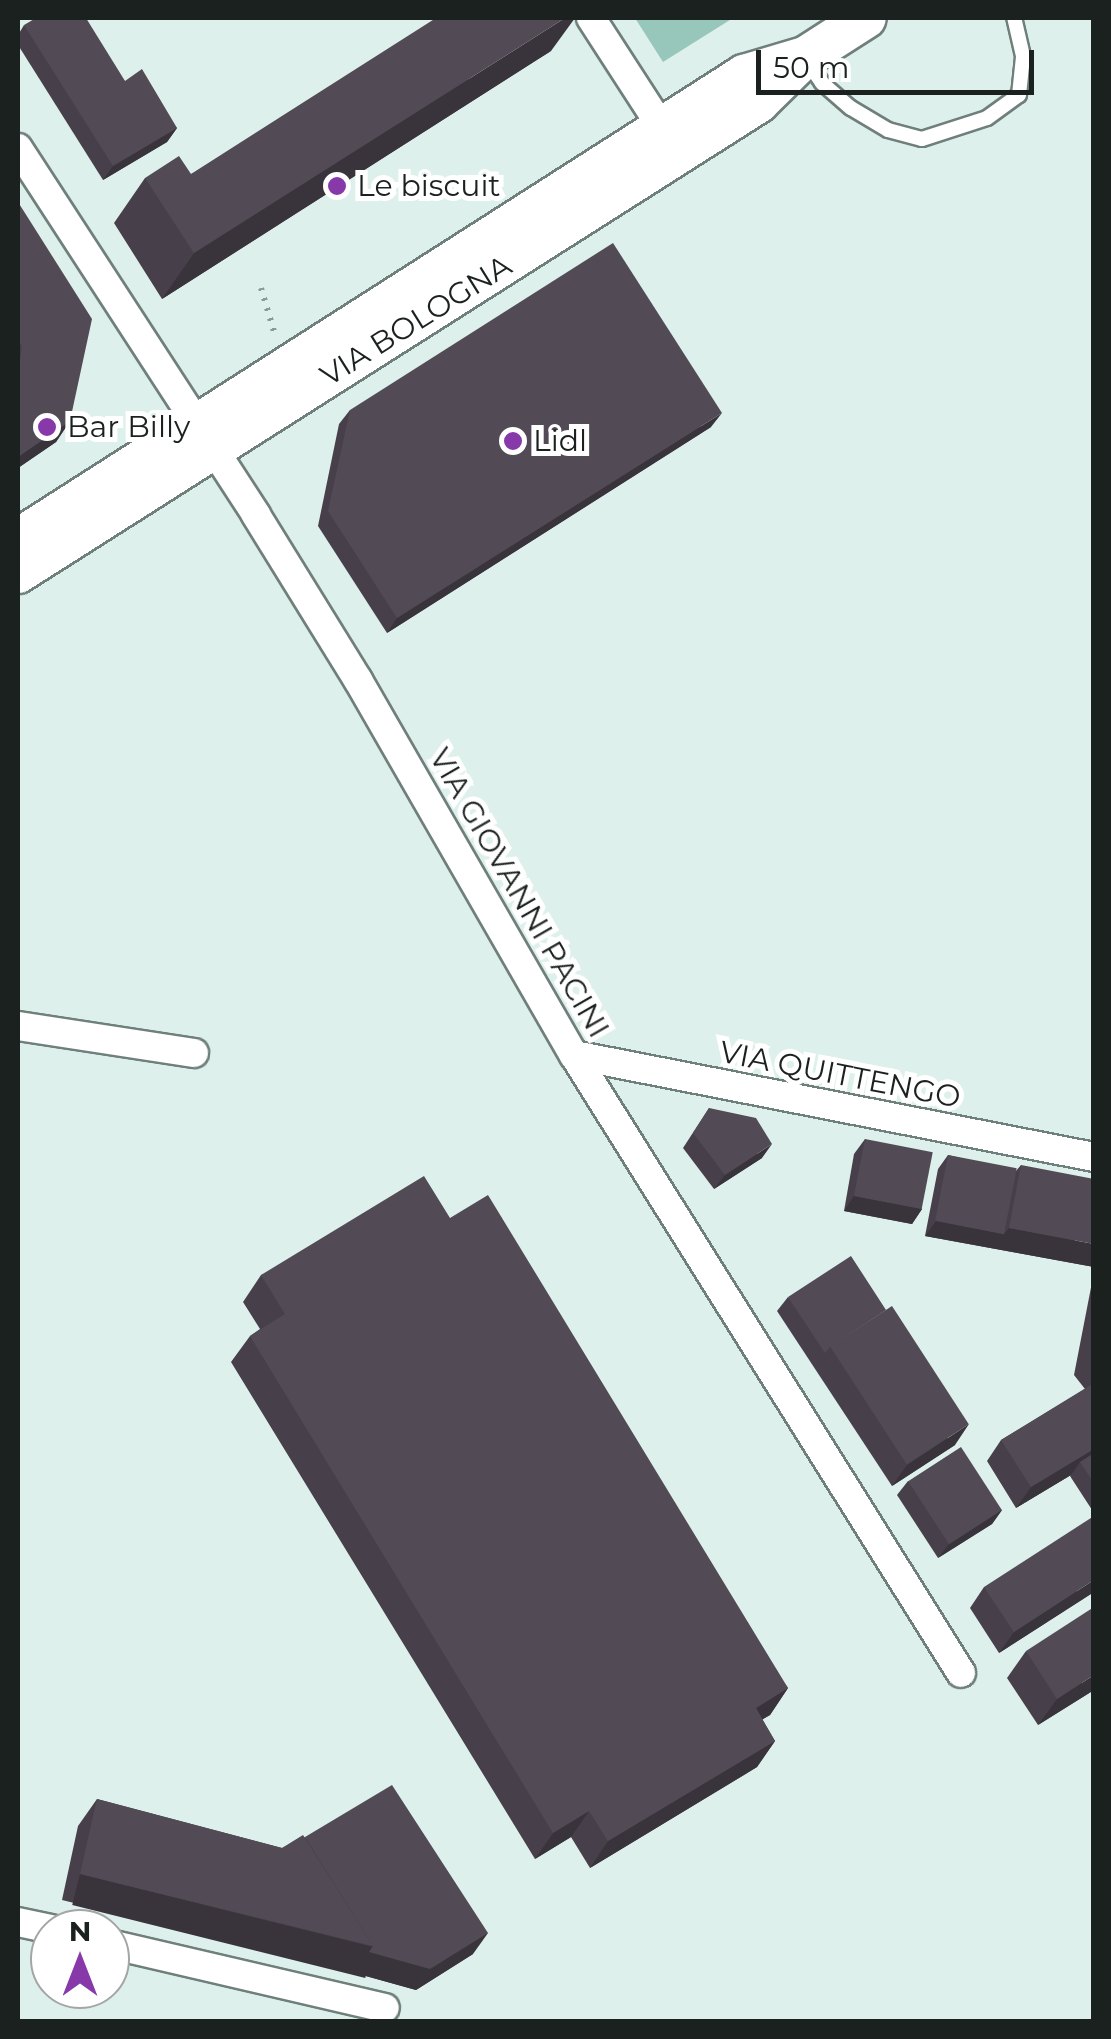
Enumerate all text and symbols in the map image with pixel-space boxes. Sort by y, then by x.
scale bar [761,30,1038,92]
text: 50 m [773,49,850,86]
place label: Le biscuit [357,168,501,204]
marker: Le biscuit [326,175,348,197]
street label: VIA BOLOGNA [314,248,518,394]
place label: Bar Billy [67,409,190,445]
marker: Bar Billy [36,416,58,438]
place label: Lidl [533,423,587,459]
marker: Lidl [502,430,524,452]
street label: VIA GIOVANNI PACINI [421,742,617,1044]
street label: VIA QUITTENGO [717,1034,963,1116]
north arrow [30,1909,130,2009]
text: N [69,1914,91,1948]

